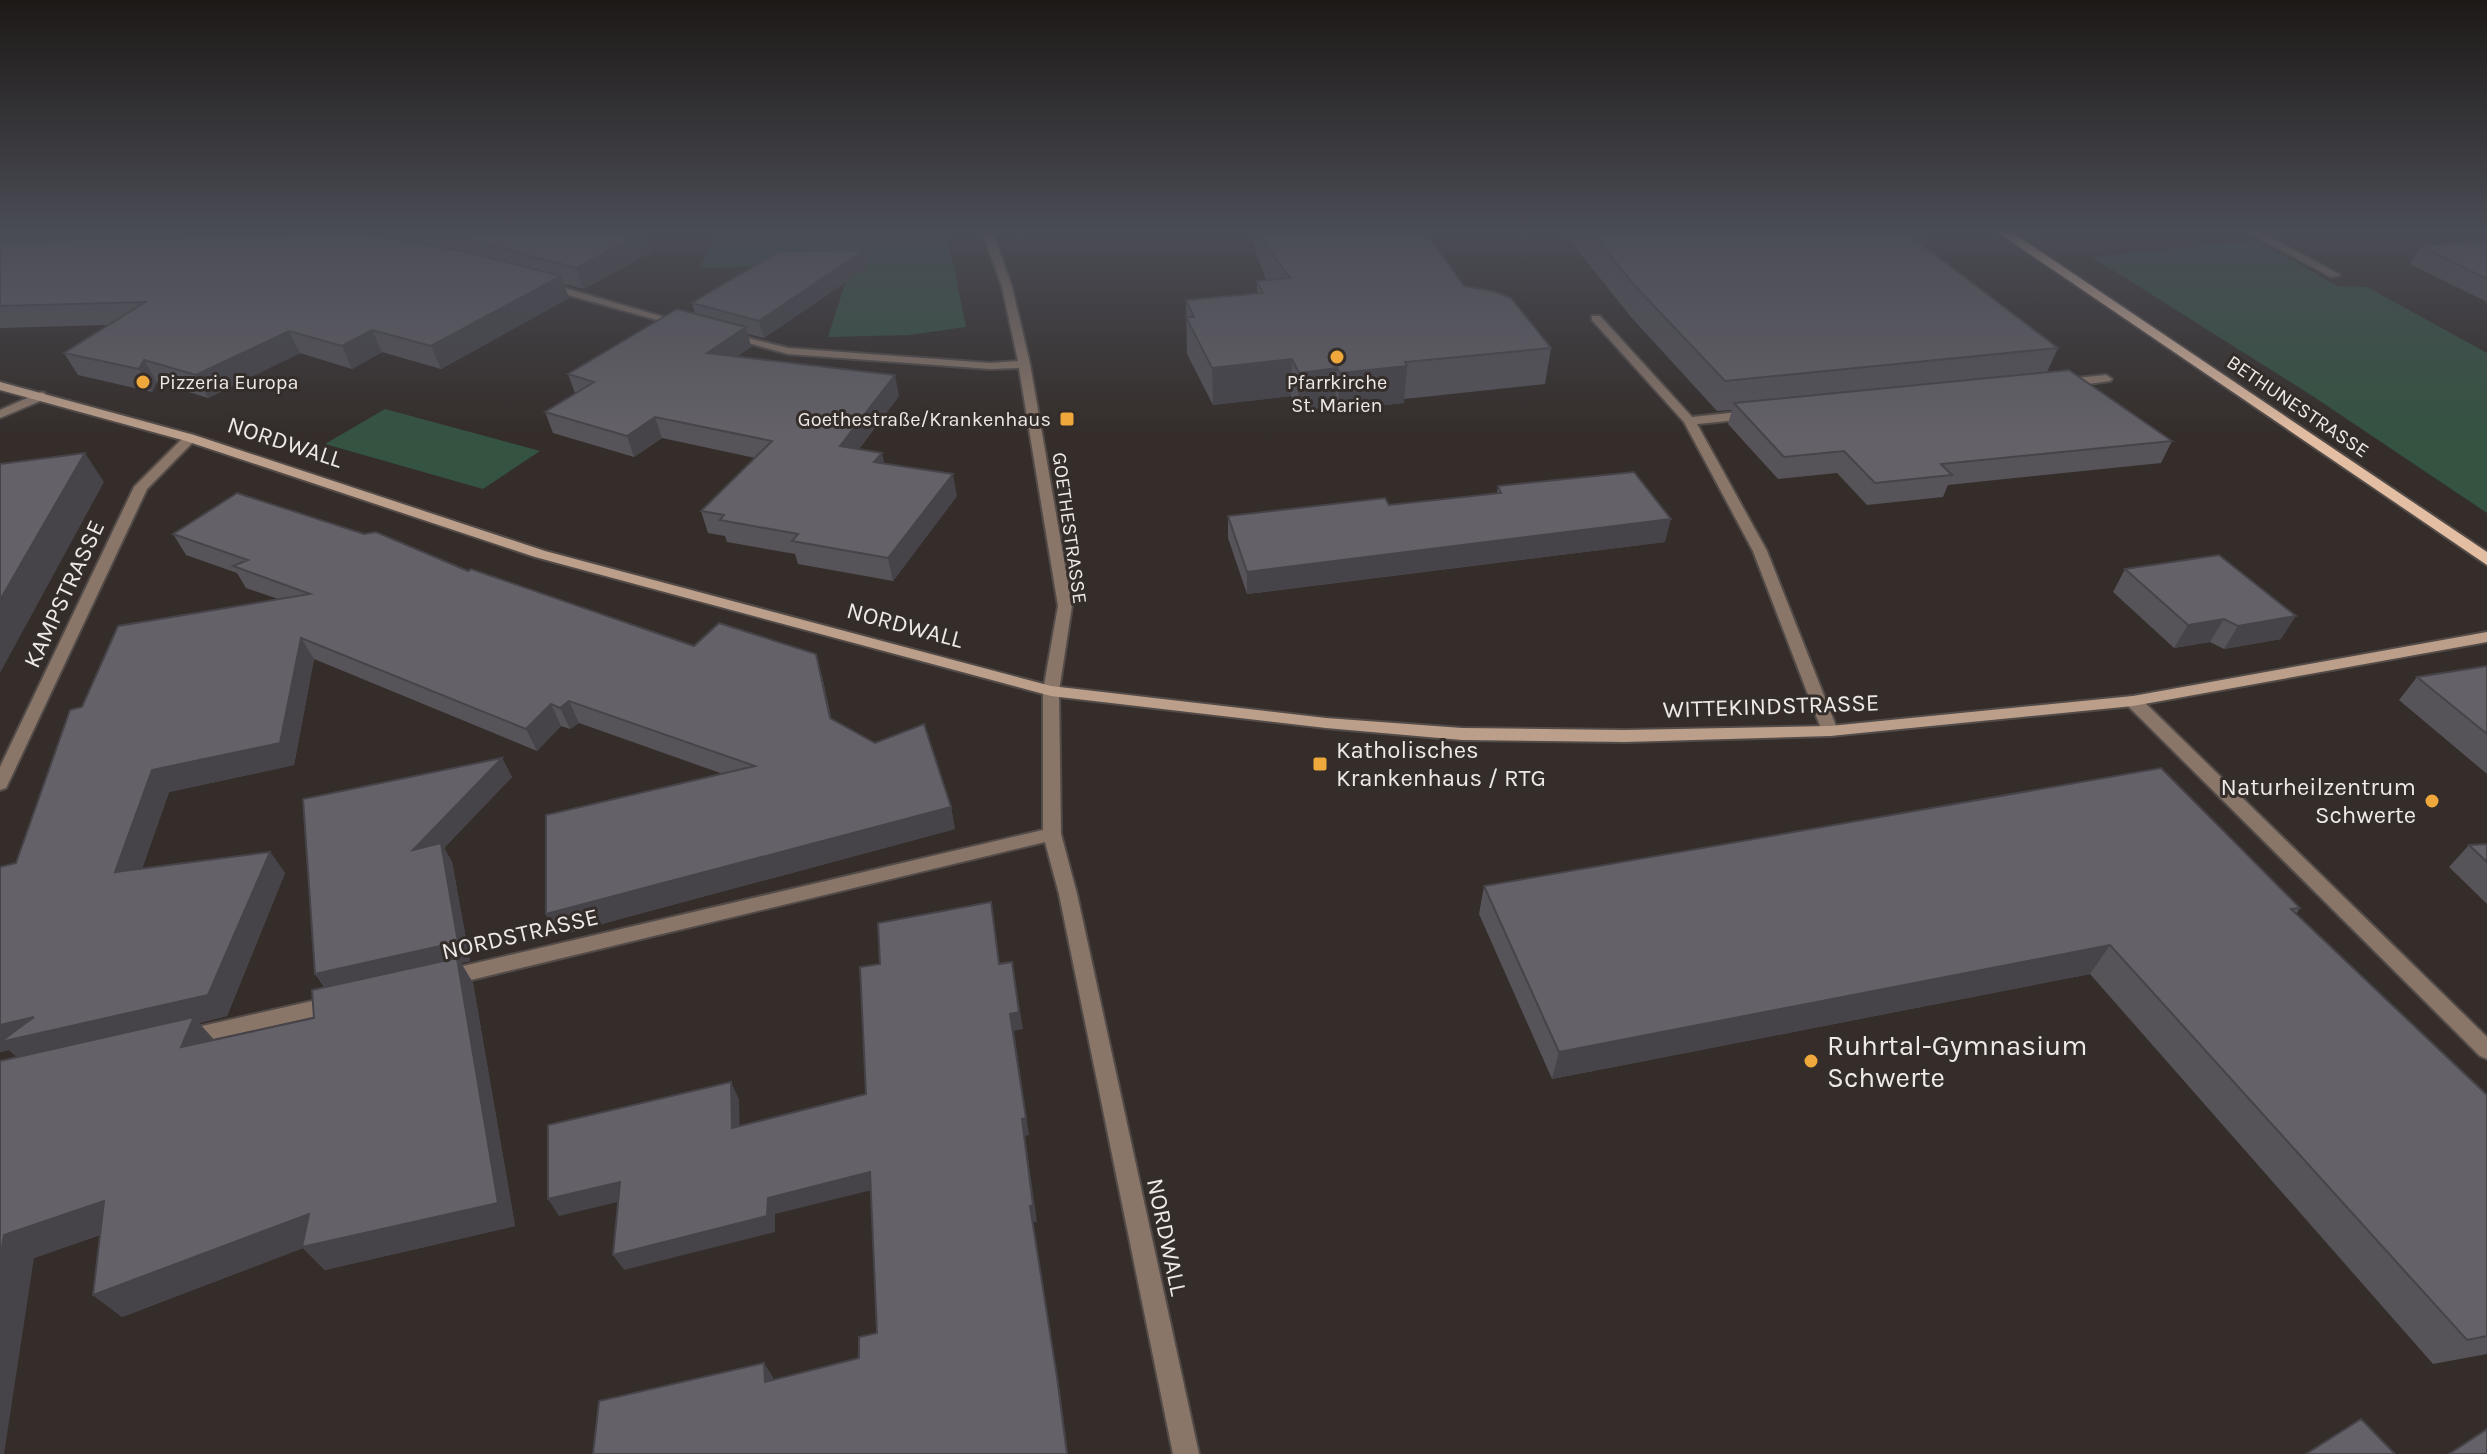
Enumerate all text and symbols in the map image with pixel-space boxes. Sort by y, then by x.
marker: Pfarrkirche St. Marien [1328,348,1346,366]
street label: BETHUNESTRASSE [2222,350,2373,462]
place label: Pizzeria Europa [159,371,298,394]
place label: Pfarrkirche St. Marien [1287,371,1387,417]
marker: Pizzeria Europa [134,373,152,391]
place label: Goethestraße/Krankenhaus [798,408,1051,431]
street label: NORDWALL [224,410,347,474]
marker: Goethestraße/Krankenhaus [1058,410,1076,428]
street label: GOETHESTRASSE [1047,451,1092,605]
street label: KAMPSTRASSE [18,516,110,672]
street label: NORDWALL [844,596,967,654]
street label: WITTEKINDSTRASSE [1662,688,1880,724]
place label: Katholisches Krankenhaus / RTG [1336,736,1546,792]
marker: Katholisches Krankenhaus / RTG [1311,755,1329,773]
place label: Naturheilzentrum Schwerte [2221,773,2416,829]
marker: Naturheilzentrum Schwerte [2423,792,2441,810]
street label: NORDSTRASSE [439,902,601,966]
place label: Ruhrtal-Gymnasium Schwerte [1827,1029,2087,1094]
marker: Ruhrtal-Gymnasium Schwerte [1802,1052,1820,1070]
street label: NORDWALL [1141,1176,1193,1299]

